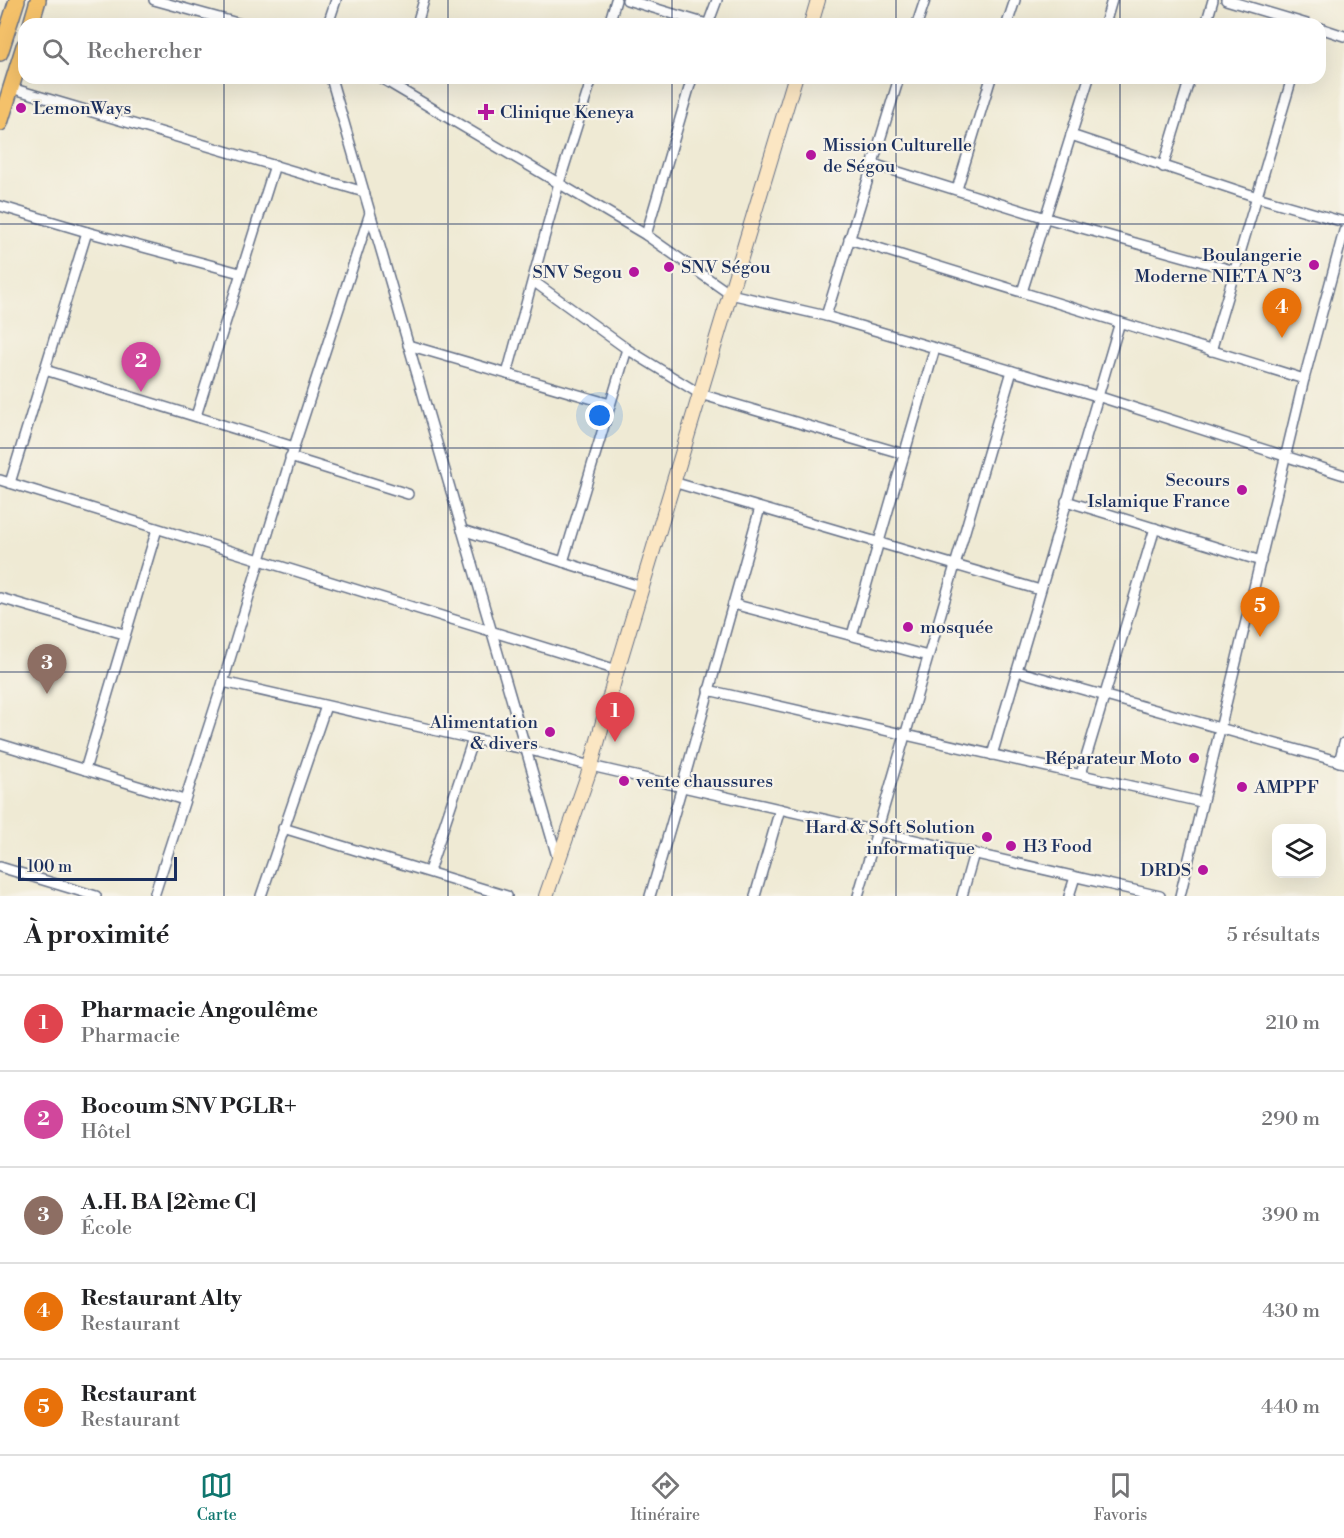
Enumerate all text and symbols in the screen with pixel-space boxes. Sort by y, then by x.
search box [18,18,1326,84]
icon: search [39,35,72,68]
text: Rechercher [87,38,202,65]
place label: LemonWays [33,97,132,120]
marker: LemonWays [14,101,28,115]
place label: Clinique Keneya [500,101,635,124]
marker: Clinique Keneya [477,103,495,121]
place label: Mission Culturelle de Ségou [823,134,972,178]
marker: Mission Culturelle de Ségou [804,148,818,162]
place label: Boulangerie Moderne NIETA N°3 [1134,244,1302,288]
place label: SNV Ségou [681,256,771,279]
marker: Boulangerie Moderne NIETA N°3 [1307,258,1321,272]
marker: SNV Ségou [662,260,676,274]
place label: SNV Segou [533,261,623,284]
marker: SNV Segou [627,265,641,279]
pin: 4 [1262,288,1302,338]
pin: 2 [122,342,160,392]
your location [585,401,614,430]
place label: Secours Islamique France [1088,469,1230,513]
marker: Secours Islamique France [1235,483,1249,497]
pin: 5 [1240,588,1280,637]
place label: mosquée [920,616,993,639]
marker: mosquée [901,620,915,634]
pin: 3 [28,644,66,694]
pin: 1 [596,692,634,742]
place label: Alimentation & divers [429,711,538,755]
marker: Alimentation & divers [543,725,557,739]
place label: Réparateur Moto [1045,747,1182,770]
marker: Réparateur Moto [1187,751,1201,765]
place label: vente chaussures [635,770,773,793]
marker: vente chaussures [617,774,631,788]
place label: AMPPF [1253,776,1319,799]
marker: AMPPF [1235,780,1249,794]
place label: Hard & Soft Solution informatique [805,816,975,860]
map controls [1272,824,1326,878]
button: layers [1272,824,1326,878]
marker: Hard & Soft Solution informatique [980,830,994,844]
place label: H3 Food [1023,835,1093,858]
marker: H3 Food [1004,839,1018,853]
scale bar [18,854,177,881]
text: 100 m [27,857,72,877]
place label: DRDS [1140,859,1191,882]
marker: DRDS [1196,863,1210,877]
text: À proximité [24,919,169,951]
text: 5 résultats [1227,923,1320,948]
text: Pharmacie Angoulême [81,997,318,1024]
text: 1 [39,1011,48,1036]
text: 210 m [1265,1011,1320,1036]
text: Pharmacie [81,1024,180,1049]
text: Bocoum SNV PGLR+ [81,1093,297,1120]
text: 2 [37,1107,50,1132]
text: 290 m [1262,1107,1320,1132]
text: Hôtel [81,1120,131,1145]
text: A.H. BA [2ème C] [81,1189,257,1216]
text: 3 [37,1203,50,1228]
text: 390 m [1262,1203,1320,1228]
text: École [81,1216,132,1241]
text: Restaurant Alty [81,1285,242,1312]
text: 4 [37,1299,50,1324]
text: 430 m [1262,1299,1320,1324]
text: Restaurant [81,1312,180,1337]
text: Restaurant [81,1381,196,1408]
text: 5 [37,1395,50,1420]
text: 440 m [1261,1395,1320,1420]
text: Restaurant [81,1408,180,1433]
tab: Carte [197,1469,237,1525]
tab: Itinéraire [630,1469,700,1525]
tab: Favoris [1094,1469,1147,1525]

